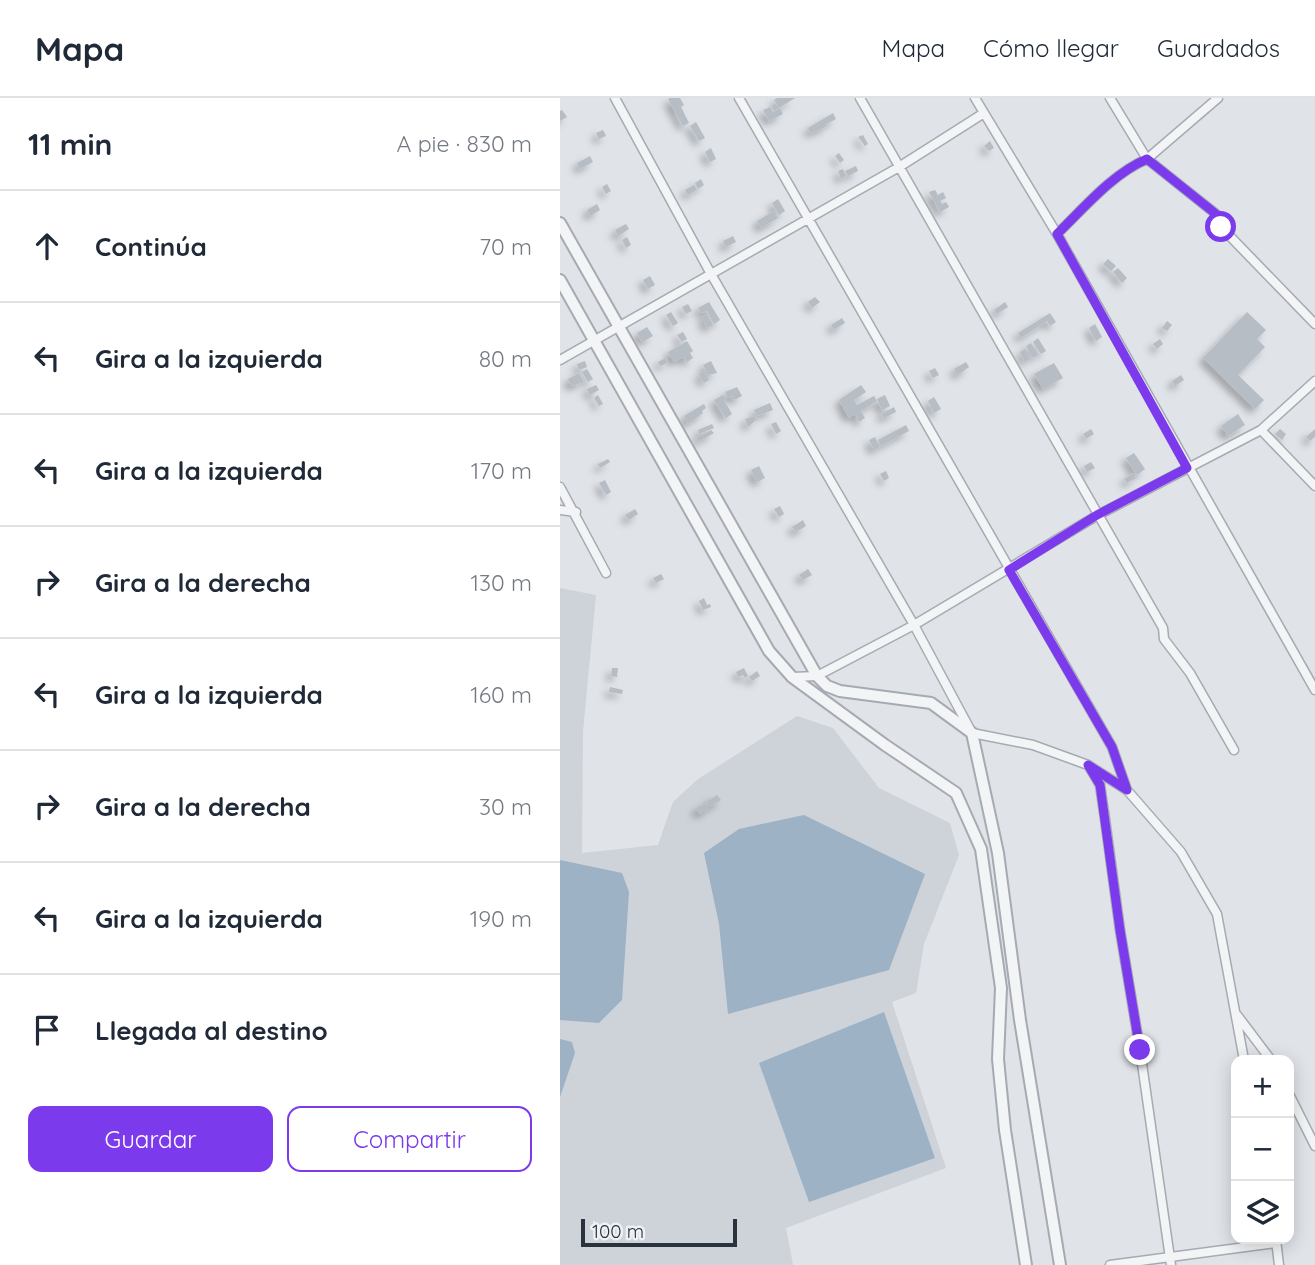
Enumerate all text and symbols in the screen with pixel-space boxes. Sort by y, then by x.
text: Mapa [35,28,124,69]
text: Mapa [882,33,945,63]
text: Cómo llegar [983,33,1119,63]
text: Guardados [1157,33,1280,63]
text: 11 min [28,125,112,163]
text: A pie · 830 m [397,129,532,158]
route start [1205,211,1236,242]
icon: ahead [28,227,66,265]
text: Continúa [95,230,207,263]
text: 70 m [479,232,532,261]
icon: left [28,339,66,377]
text: Gira a la izquierda [95,342,323,375]
text: 80 m [479,344,532,373]
icon: left [28,451,66,489]
text: Gira a la izquierda [95,454,323,487]
text: 170 m [471,456,532,485]
icon: right [28,563,66,601]
text: Gira a la derecha [95,566,311,599]
text: 130 m [470,568,532,597]
icon: left [28,675,66,713]
text: Gira a la izquierda [95,678,323,711]
text: 160 m [470,680,532,709]
icon: right [28,787,66,825]
text: Gira a la derecha [95,790,311,823]
text: 30 m [479,792,532,821]
icon: left [28,899,66,937]
text: Gira a la izquierda [95,902,323,935]
text: 190 m [470,904,532,933]
icon: arrive [28,1011,66,1049]
text: Llegada al destino [95,1014,328,1047]
route end [1124,1034,1155,1065]
map controls [1231,1055,1294,1244]
button: + [1231,1055,1294,1118]
button: Guardar [28,1106,273,1172]
button: Compartir [287,1106,532,1172]
button: − [1231,1118,1294,1181]
button: layers [1231,1181,1294,1244]
scale bar [581,1216,737,1248]
text: 100 m [592,1219,644,1243]

